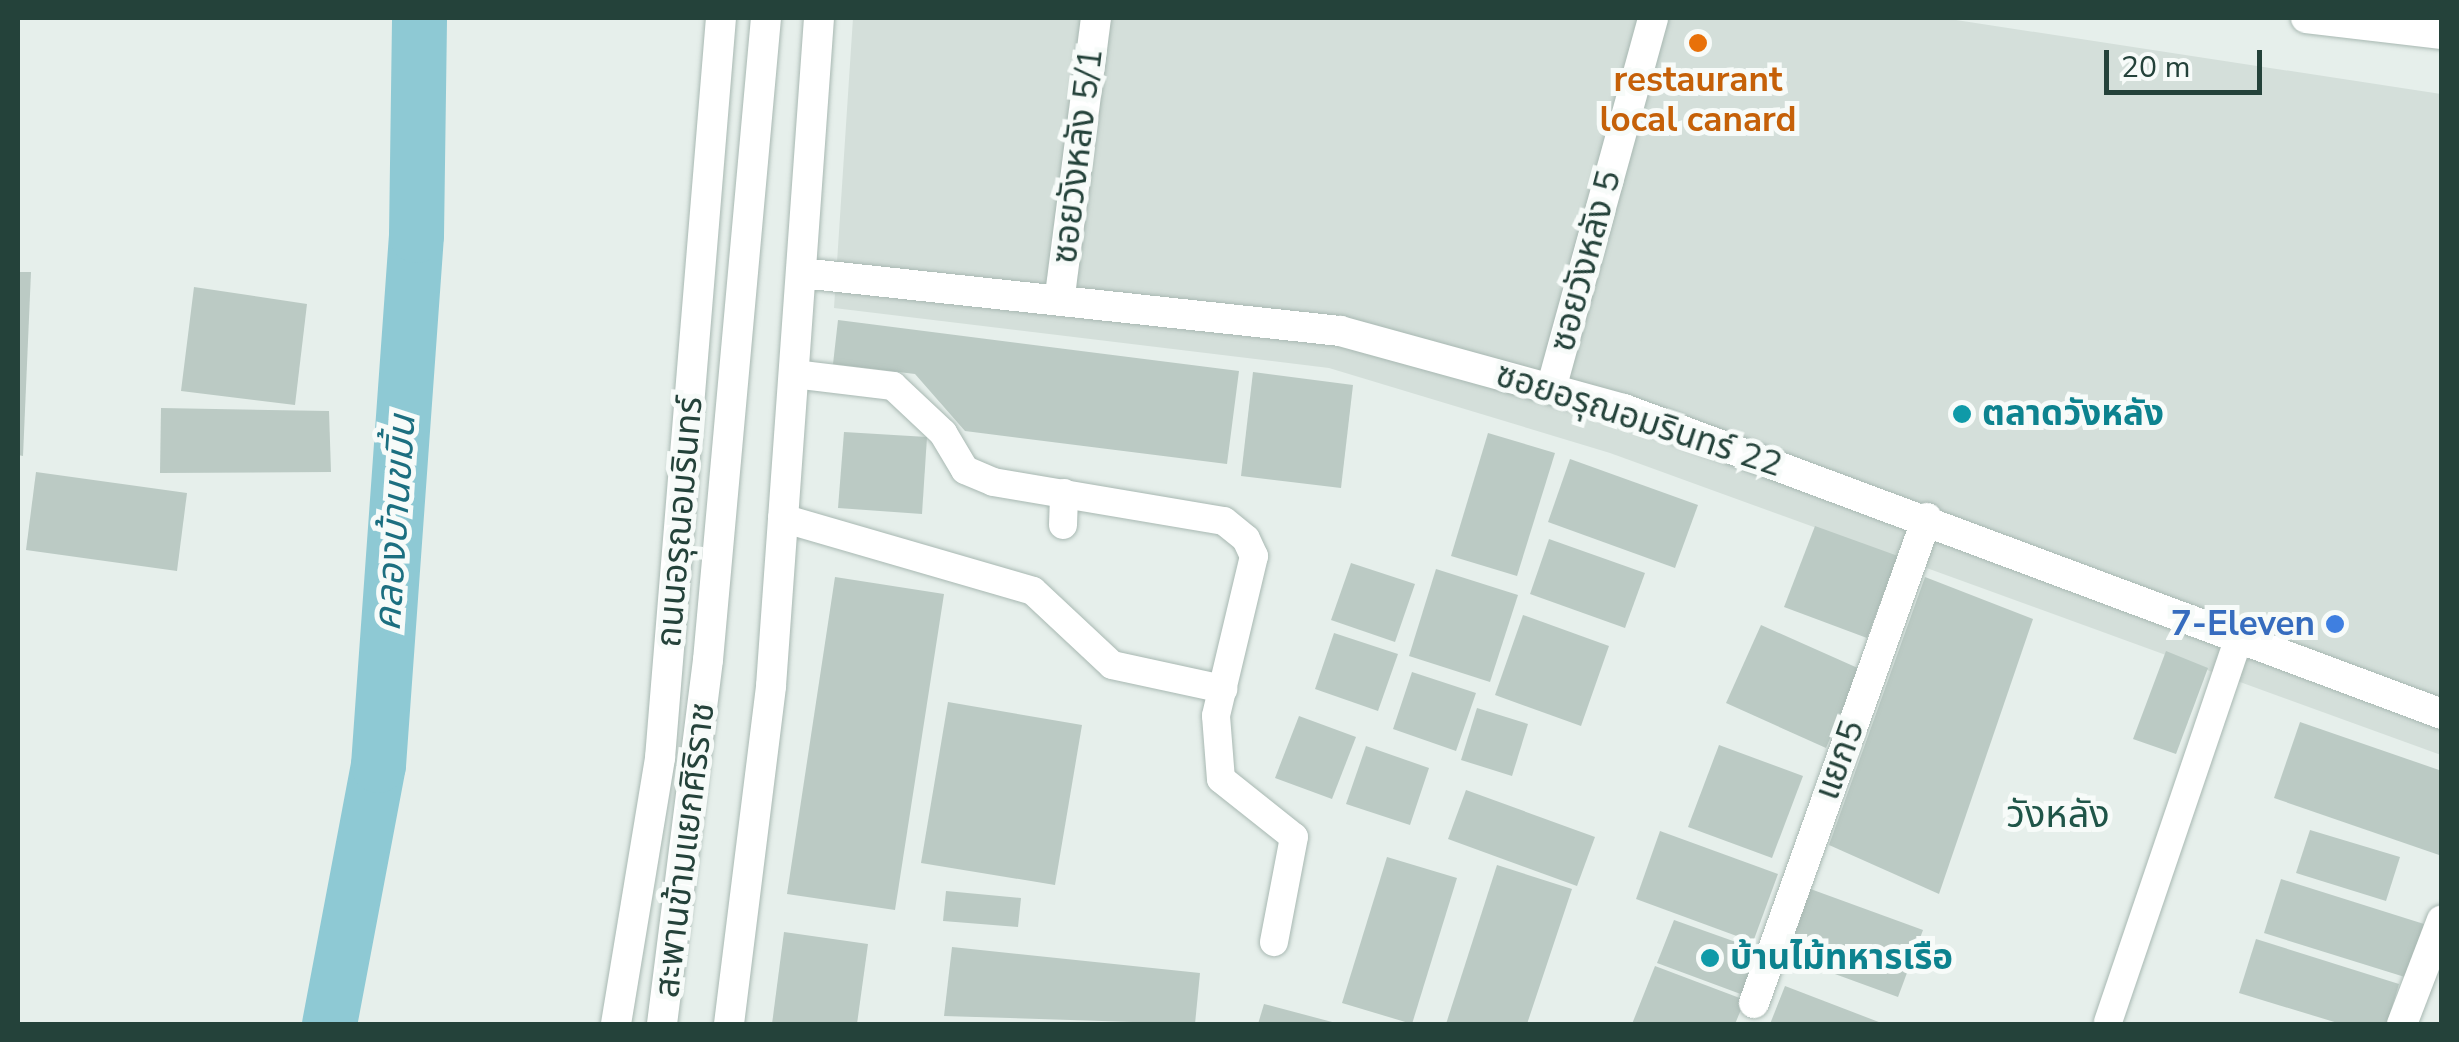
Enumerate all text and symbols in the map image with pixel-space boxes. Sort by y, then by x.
scale bar [2109,30,2266,92]
marker: restaurant local canard [1687,32,1709,54]
street label: ซอยวังหลัง 5/1 [1044,46,1112,266]
text: 20 m [2121,47,2190,88]
place label: restaurant local canard [1600,59,1796,141]
street label: ซอยวังหลัง 5 [1542,166,1630,356]
street label: ซอยอรุณอมรินทร์ 22 [1490,354,1788,486]
place label: ตลาดวังหลัง [1982,393,2164,435]
street label: ถนนอรุณอมรินทร์ [648,395,712,649]
marker: ตลาดวังหลัง [1951,403,1973,425]
water label: คลองบ้านขมิ้น [365,414,425,632]
place label: 7-Eleven [2171,603,2315,645]
marker: 7-Eleven [2324,613,2346,635]
street label: สะพานข้ามแยกศิริราช [646,700,724,1000]
street label: แยก5 [1806,714,1874,806]
district label: วังหลัง [2006,792,2110,838]
place label: บ้านไม้ทหารเรือ [1730,937,1953,979]
marker: บ้านไม้ทหารเรือ [1699,947,1721,969]

